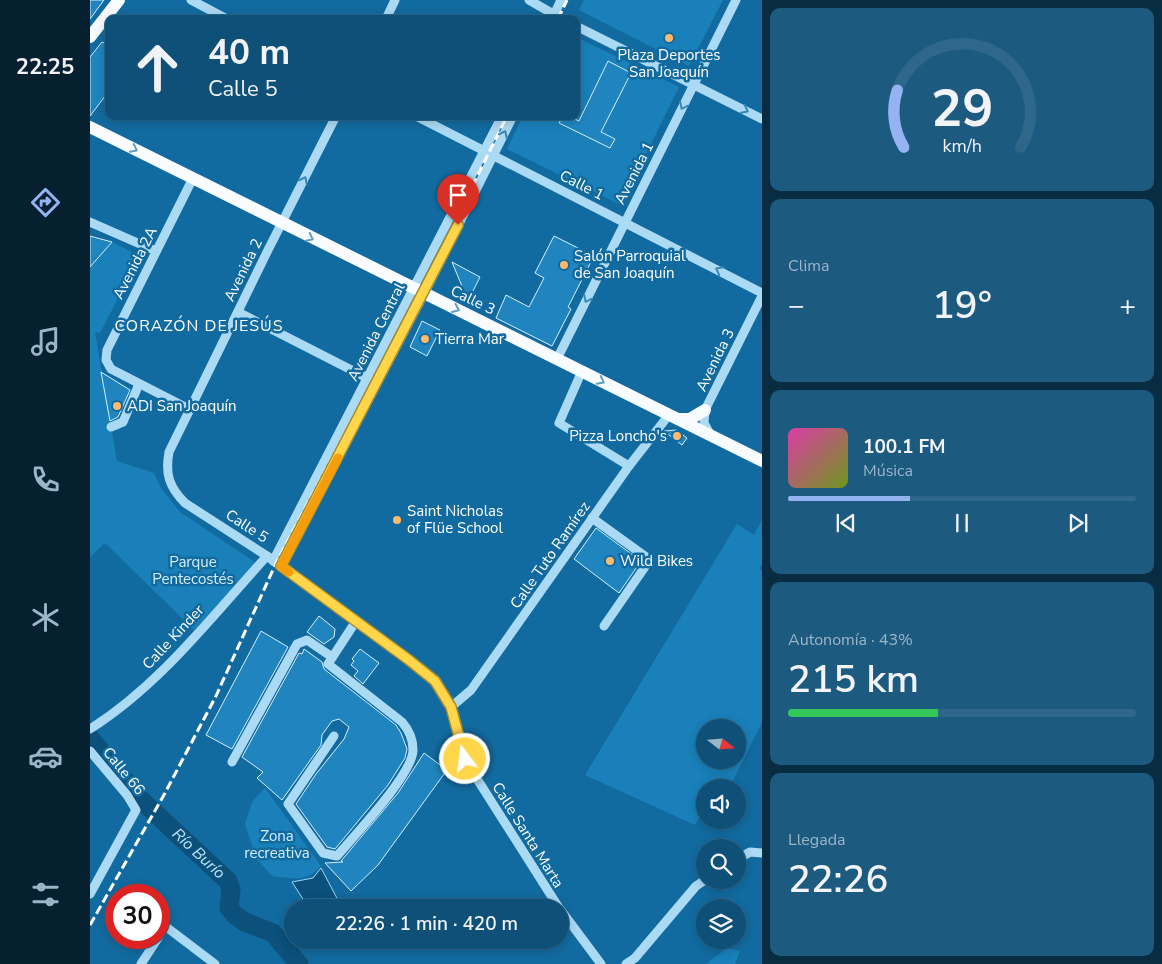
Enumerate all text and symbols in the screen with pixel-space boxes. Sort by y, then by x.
text: 40 m [208,29,290,76]
marker: Plaza Deportes San Joaquín [663,32,675,44]
icon: ahead [125,35,190,100]
place label: Plaza Deportes San Joaquín [618,45,720,82]
text: 22:25 [16,52,74,82]
text: 29 [931,73,993,144]
text: Calle 5 [208,74,278,104]
one-way arrow [679,101,689,110]
one-way arrow [740,104,749,114]
one-way arrow [498,130,508,139]
text: km/h [942,134,982,158]
street label: Avenida 1 [610,138,658,208]
one-way arrow [128,143,137,153]
street label: Calle 1 [556,165,608,205]
pin [437,174,479,225]
one-way arrow [298,176,308,185]
icon: arrive [444,181,472,209]
icon: directions [28,185,63,220]
street label: Avenida 2A [108,223,162,303]
one-way arrow [305,232,314,242]
street label: Avenida 2 [219,235,267,305]
place label: Salón Parroquial de San Joaquín [574,246,686,283]
text: Clima [788,255,829,277]
marker: Salón Parroquial de San Joaquín [558,259,570,271]
one-way arrow [715,266,724,276]
street label: Avenida Central [343,279,410,385]
text: 19° [932,280,992,331]
street label: Calle 3 [447,281,499,319]
text: − [788,287,805,325]
text: + [1119,287,1136,325]
one-way arrow [583,293,593,302]
one-way arrow [451,303,460,314]
district label: CORAZÓN DE JESÚS [114,315,284,337]
icon: music [28,324,63,359]
street label: Avenida 3 [691,325,739,395]
place label: Tierra Mar [435,329,505,349]
marker: Tierra Mar [419,333,431,345]
one-way arrow [596,375,605,385]
place label: ADI San Joaquín [127,396,237,416]
marker: ADI San Joaquín [111,400,123,412]
place label: Pizza Loncho's [569,426,667,446]
marker: Pizza Loncho's [671,430,683,442]
text: 100.1 FM [863,434,946,460]
text: Música [863,460,913,482]
icon: phone [28,462,63,497]
street label: Calle Tuto Ramírez [505,497,595,613]
place label: Saint Nicholas of Flüe School [407,501,503,538]
street label: Calle 5 [222,505,272,547]
icon: previous [832,509,860,537]
icon: pause [948,509,976,537]
icon: next [1064,509,1092,537]
marker: Saint Nicholas of Flüe School [391,514,403,526]
place label: Wild Bikes [620,551,693,571]
park label: Parque Pentecostés [152,552,234,589]
marker: Wild Bikes [604,555,616,567]
icon: climate [28,600,63,635]
street label: Calle Kinder [138,600,209,674]
text: Autonomía · 43% [788,629,913,651]
text: 215 km [788,654,919,705]
north arrow [696,719,746,769]
map controls [696,719,746,949]
position arrow [438,732,490,784]
icon: car [28,739,63,774]
street label: Calle 66 [98,743,150,799]
street label: Calle Santa Marta [487,778,569,892]
button: sound [696,779,746,829]
water label: Río Burío [167,823,230,884]
park label: Zona recreativa [244,826,310,863]
text: Llegada [788,829,846,851]
button: search [696,839,746,889]
text: 22:26 [788,854,888,905]
icon: filters [28,877,63,912]
speed limit sign: 30 [105,884,170,949]
button: layers [696,899,746,949]
text: 22:26 · 1 min · 420 m [335,911,518,937]

